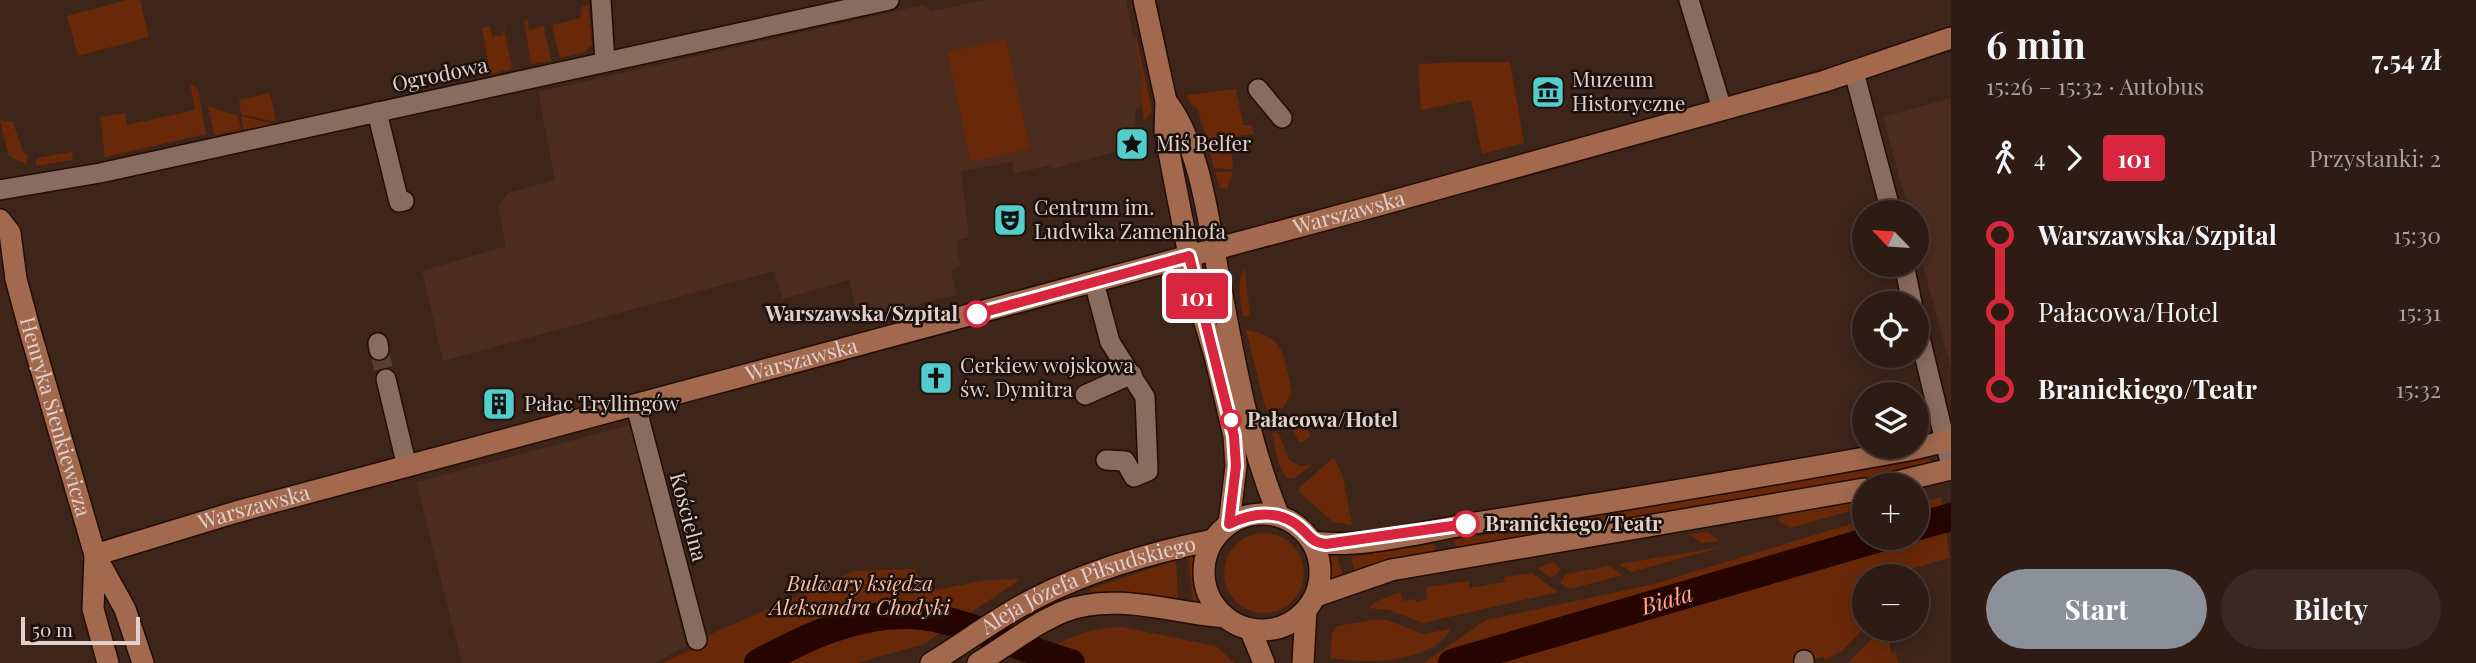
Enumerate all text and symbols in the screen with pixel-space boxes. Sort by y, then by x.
text: 6 min [1986,18,2086,69]
text: 7.54 zł [2372,42,2441,77]
street label: Ogrodowa [389,49,490,97]
place label: Muzeum Historyczne [1572,64,1685,116]
text: 15:26 – 15:32 · Autobus [1986,70,2204,101]
museum icon: Muzeum Historyczne [1529,73,1567,111]
place icon: Miś Belfer [1113,125,1151,163]
place label: Miś Belfer [1156,128,1252,156]
icon: walk [1986,139,2024,177]
icon: forward [2055,139,2093,177]
text: 4 [2034,142,2045,173]
text: 101 [2117,142,2151,174]
text: Przystanki: 2 [2309,142,2441,173]
street label: Warszawska [1289,182,1408,240]
place label: Centrum im. Ludwika Zamenhofa [1034,192,1226,244]
north arrow [1852,200,1928,276]
map controls [1852,200,1929,641]
theatre icon: Centrum im. Ludwika Zamenhofa [991,201,1029,239]
text: Warszawska/Szpital [2038,217,2277,252]
text: 15:30 [2393,219,2441,250]
line badge: 101 [1157,273,1237,319]
text: 101 [1180,280,1214,312]
button: locate [1852,291,1929,368]
text: Pałacowa/Hotel [2038,294,2219,329]
text: 15:31 [2398,296,2441,327]
place label: Warszawska/Szpital [764,298,958,326]
marker: Warszawska/Szpital [964,301,990,327]
street label: Henryka Sienkiewicza [15,313,99,520]
street label: Warszawska [741,330,861,387]
place label: Cerkiew wojskowa św. Dymitra [960,350,1134,402]
church icon: Cerkiew wojskowa św. Dymitra [917,359,955,397]
text: Branickiego/Teatr [2038,371,2257,406]
text: 15:32 [2396,373,2441,404]
button: layers [1852,382,1929,459]
building icon: Pałac Tryllingów [480,385,518,423]
place label: Pałac Tryllingów [524,388,680,416]
place label: Pałacowa/Hotel [1247,404,1399,432]
marker: Pałacowa/Hotel [1221,410,1241,430]
street label: Kościelna [665,469,715,564]
button: + [1852,473,1929,550]
street label: Warszawska [193,477,313,535]
place label: Branickiego/Teatr [1485,508,1662,536]
marker: Branickiego/Teatr [1453,511,1479,537]
street label: Aleja Józefa Piłsudskiego [973,528,1198,640]
button: − [1852,564,1929,641]
park label: Bulwary księdza Aleksandra Chodyki [768,568,951,620]
button: Start [1986,569,2207,649]
button: Bilety [2221,569,2441,649]
water label: Biała [1636,576,1696,621]
scale bar [21,614,140,646]
text: 50 m [32,616,73,642]

